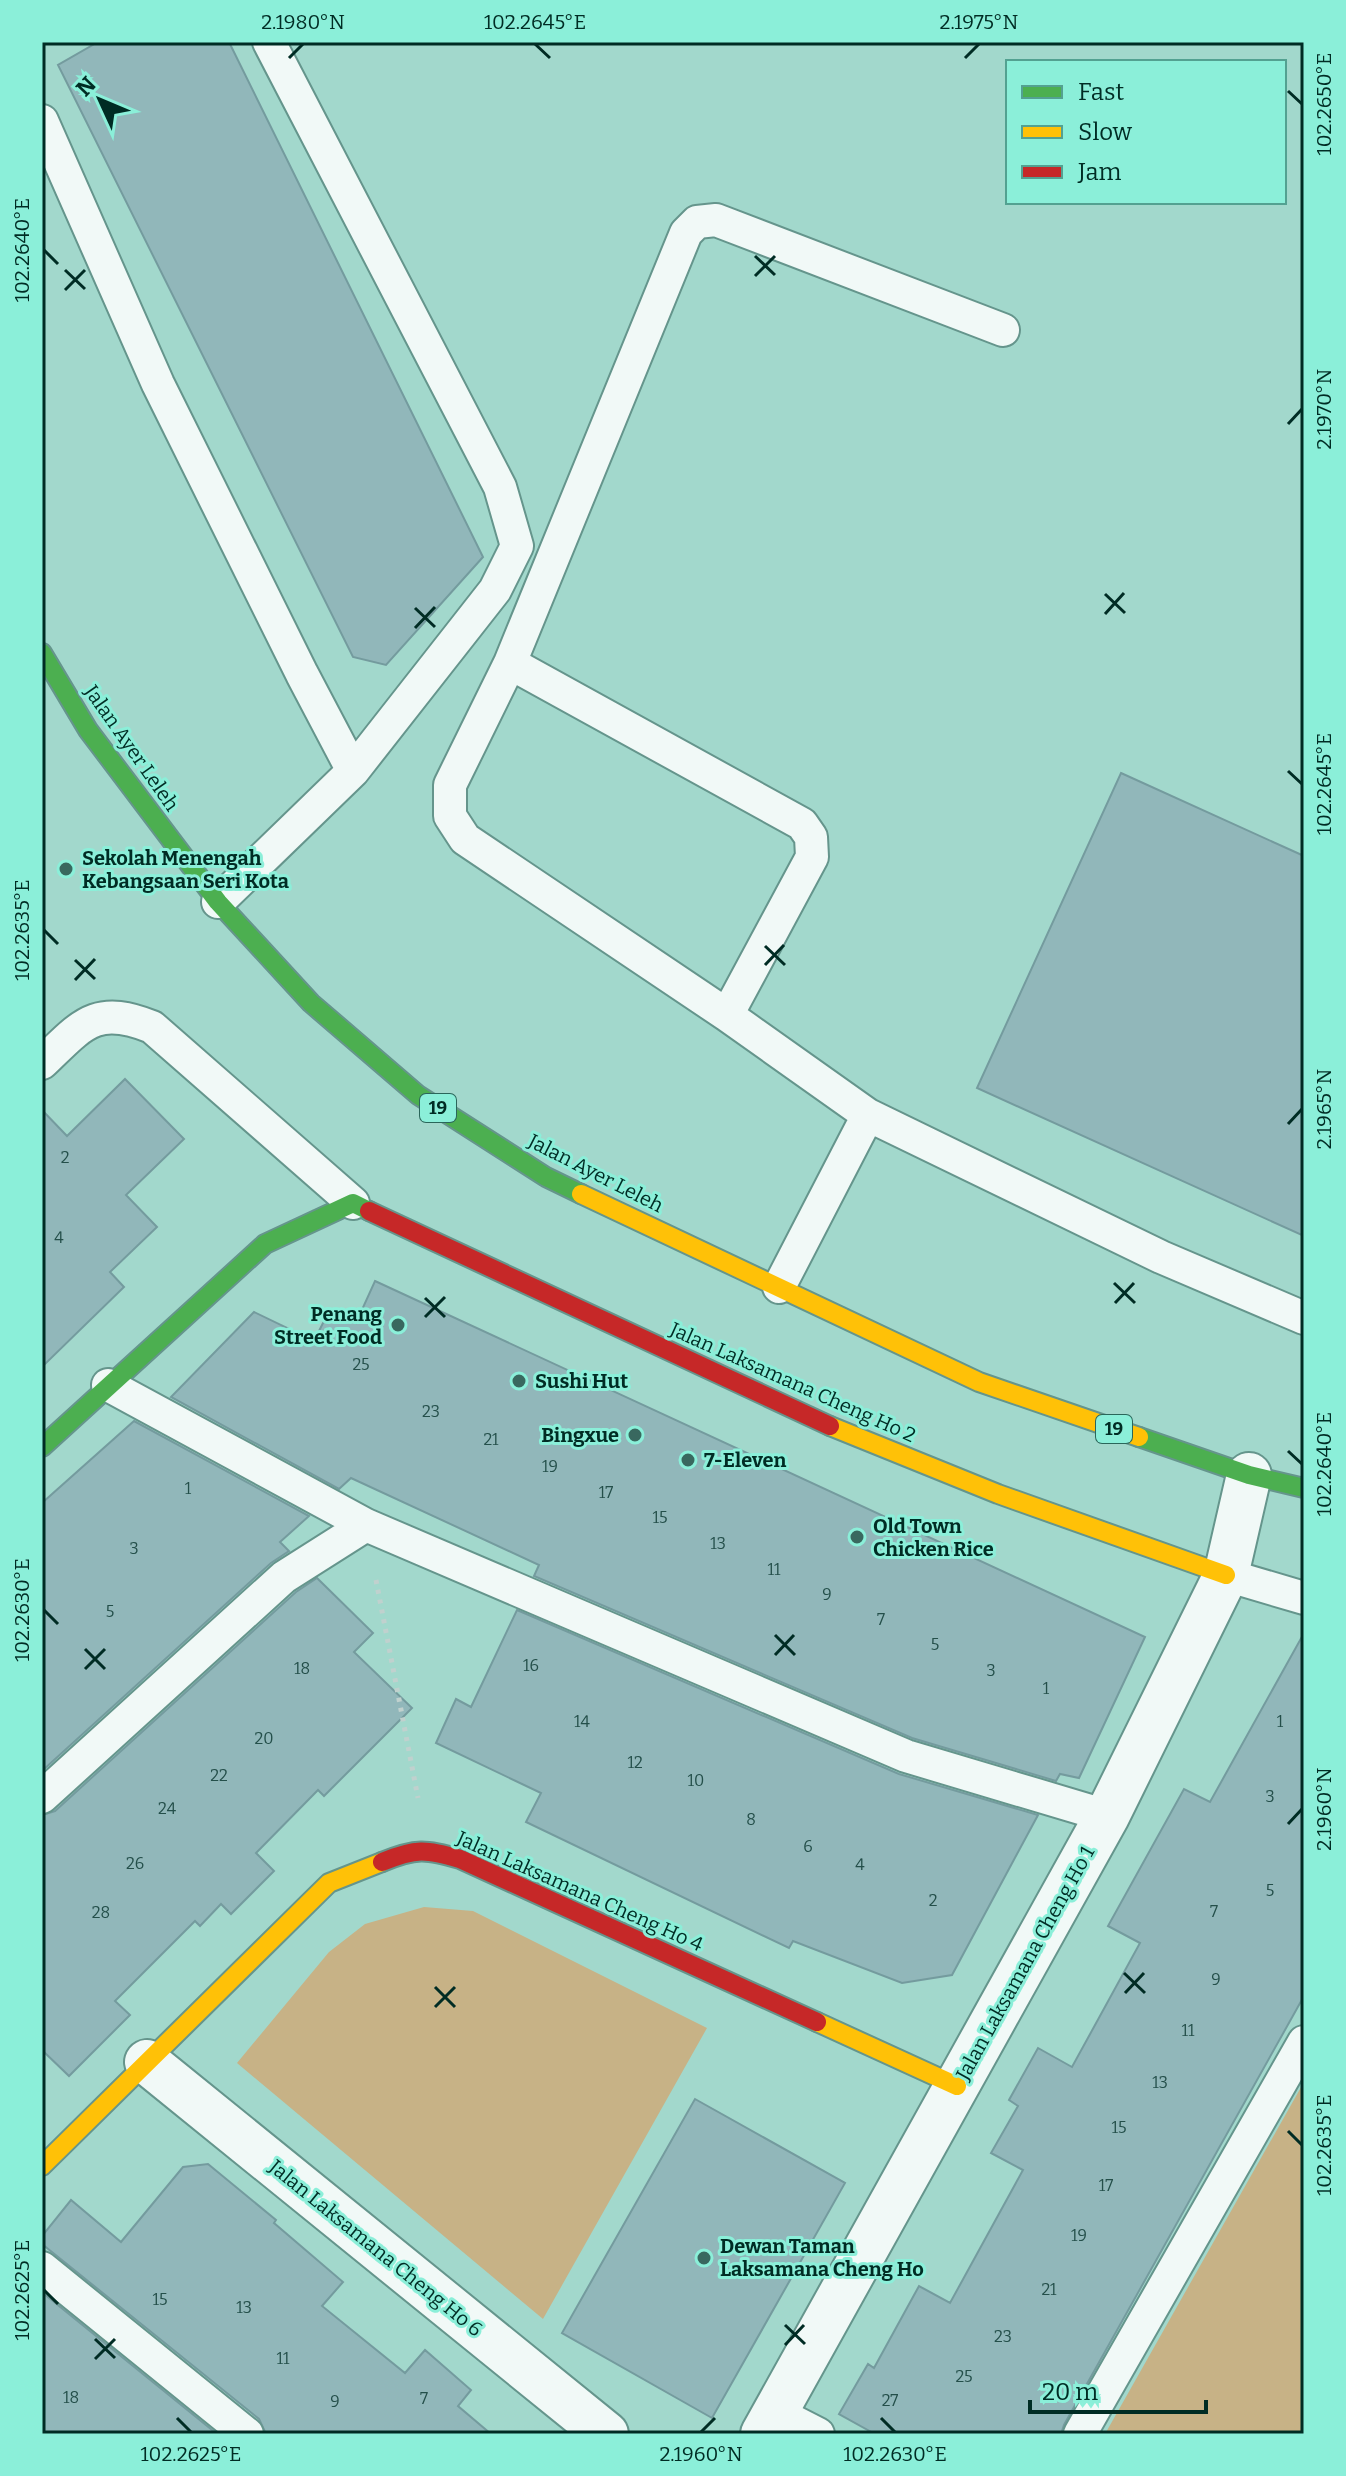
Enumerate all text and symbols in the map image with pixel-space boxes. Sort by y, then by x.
text: 2.1980°N [261,10,345,34]
text: 102.2645°E [484,10,586,34]
text: 2.1975°N [940,10,1019,34]
text: 102.2650°E [1312,53,1336,155]
north arrow [60,60,140,140]
legend [1006,60,1286,204]
text: N [70,71,102,102]
text: Fast [1078,78,1124,106]
text: Slow [1078,118,1133,146]
text: Jam [1077,158,1122,186]
text: 102.2640°E [10,198,34,302]
text: 2.1970°N [1312,368,1336,449]
street label: Jalan Ayer Leleh [79,680,185,816]
text: 102.2645°E [1312,733,1336,835]
place label: Sekolah Menengah Kebangsaan Seri Kota [82,846,289,893]
marker: Sekolah Menengah Kebangsaan Seri Kota [57,860,75,878]
text: 102.2635°E [10,879,34,981]
text: 2.1965°N [1312,1068,1336,1149]
road number: 19 [420,1094,456,1122]
street label: Jalan Ayer Leleh [524,1128,668,1218]
house number: 2 [61,1148,69,1167]
house number: 4 [54,1228,64,1247]
place label: Penang Street Food [274,1302,383,1349]
marker: Penang Street Food [389,1316,407,1334]
street label: Jalan Laksamana Cheng Ho 2 [666,1316,920,1447]
house number: 25 [352,1355,370,1374]
place label: Sushi Hut [535,1369,628,1393]
marker: Sushi Hut [510,1372,528,1390]
house number: 23 [422,1402,440,1421]
text: 102.2640°E [1312,1412,1336,1516]
road number: 19 [1096,1415,1132,1443]
place label: Bingxue [541,1423,619,1447]
marker: Bingxue [626,1426,644,1444]
house number: 21 [483,1430,499,1449]
place label: 7-Eleven [704,1448,786,1472]
marker: 7-Eleven [679,1451,697,1469]
house number: 19 [542,1457,558,1476]
house number: 1 [185,1479,192,1498]
house number: 17 [599,1483,613,1502]
house number: 15 [652,1508,668,1527]
place label: Old Town Chicken Rice [873,1514,994,1561]
marker: Old Town Chicken Rice [848,1528,866,1546]
house number: 13 [710,1534,726,1553]
house number: 3 [129,1539,139,1558]
text: 102.2630°E [10,1558,34,1662]
house number: 11 [768,1560,781,1579]
house number: 9 [822,1585,832,1604]
house number: 5 [106,1602,114,1621]
house number: 7 [877,1610,885,1629]
house number: 5 [931,1635,939,1654]
house number: 16 [523,1656,539,1675]
house number: 18 [294,1659,310,1678]
house number: 3 [986,1661,996,1680]
house number: 1 [1043,1679,1050,1698]
house number: 14 [574,1712,591,1731]
house number: 1 [1277,1712,1284,1731]
house number: 20 [255,1729,273,1748]
house number: 12 [627,1753,643,1772]
house number: 22 [210,1766,228,1785]
text: 2.1960°N [1312,1767,1336,1851]
house number: 10 [688,1771,704,1790]
house number: 3 [1265,1787,1275,1806]
house number: 24 [158,1799,177,1818]
house number: 8 [746,1810,756,1829]
street label: Jalan Laksamana Cheng Ho 4 [452,1825,707,1956]
house number: 6 [803,1837,813,1856]
street label: Jalan Laksamana Cheng Ho 1 [950,1842,1099,2085]
house number: 26 [126,1854,144,1873]
house number: 4 [855,1855,865,1874]
house number: 5 [1266,1881,1274,1900]
house number: 2 [929,1891,937,1910]
house number: 7 [1210,1902,1218,1921]
house number: 28 [92,1903,110,1922]
house number: 9 [1211,1970,1221,1989]
house number: 11 [1182,2021,1195,2040]
house number: 13 [1152,2073,1168,2092]
text: 102.2635°E [1312,2094,1336,2196]
house number: 15 [1111,2118,1127,2137]
street label: Jalan Laksamana Cheng Ho 6 [264,2154,487,2341]
house number: 17 [1099,2176,1113,2195]
house number: 19 [1071,2226,1087,2245]
place label: Dewan Taman Laksamana Cheng Ho [720,2234,924,2281]
text: 102.2625°E [10,2239,34,2341]
marker: Dewan Taman Laksamana Cheng Ho [695,2249,713,2267]
house number: 21 [1041,2280,1057,2299]
house number: 15 [152,2290,168,2309]
house number: 13 [236,2298,252,2317]
house number: 23 [994,2327,1012,2346]
house number: 11 [277,2349,290,2368]
scale bar [1030,2364,1206,2414]
house number: 25 [955,2367,973,2386]
text: 20 m [1042,2378,1098,2406]
house number: 18 [63,2388,79,2407]
house number: 7 [420,2389,428,2408]
house number: 27 [882,2391,898,2410]
house number: 9 [330,2392,340,2411]
text: 102.2625°E [140,2442,242,2466]
text: 2.1960°N [659,2442,743,2466]
text: 102.2630°E [843,2442,947,2466]

